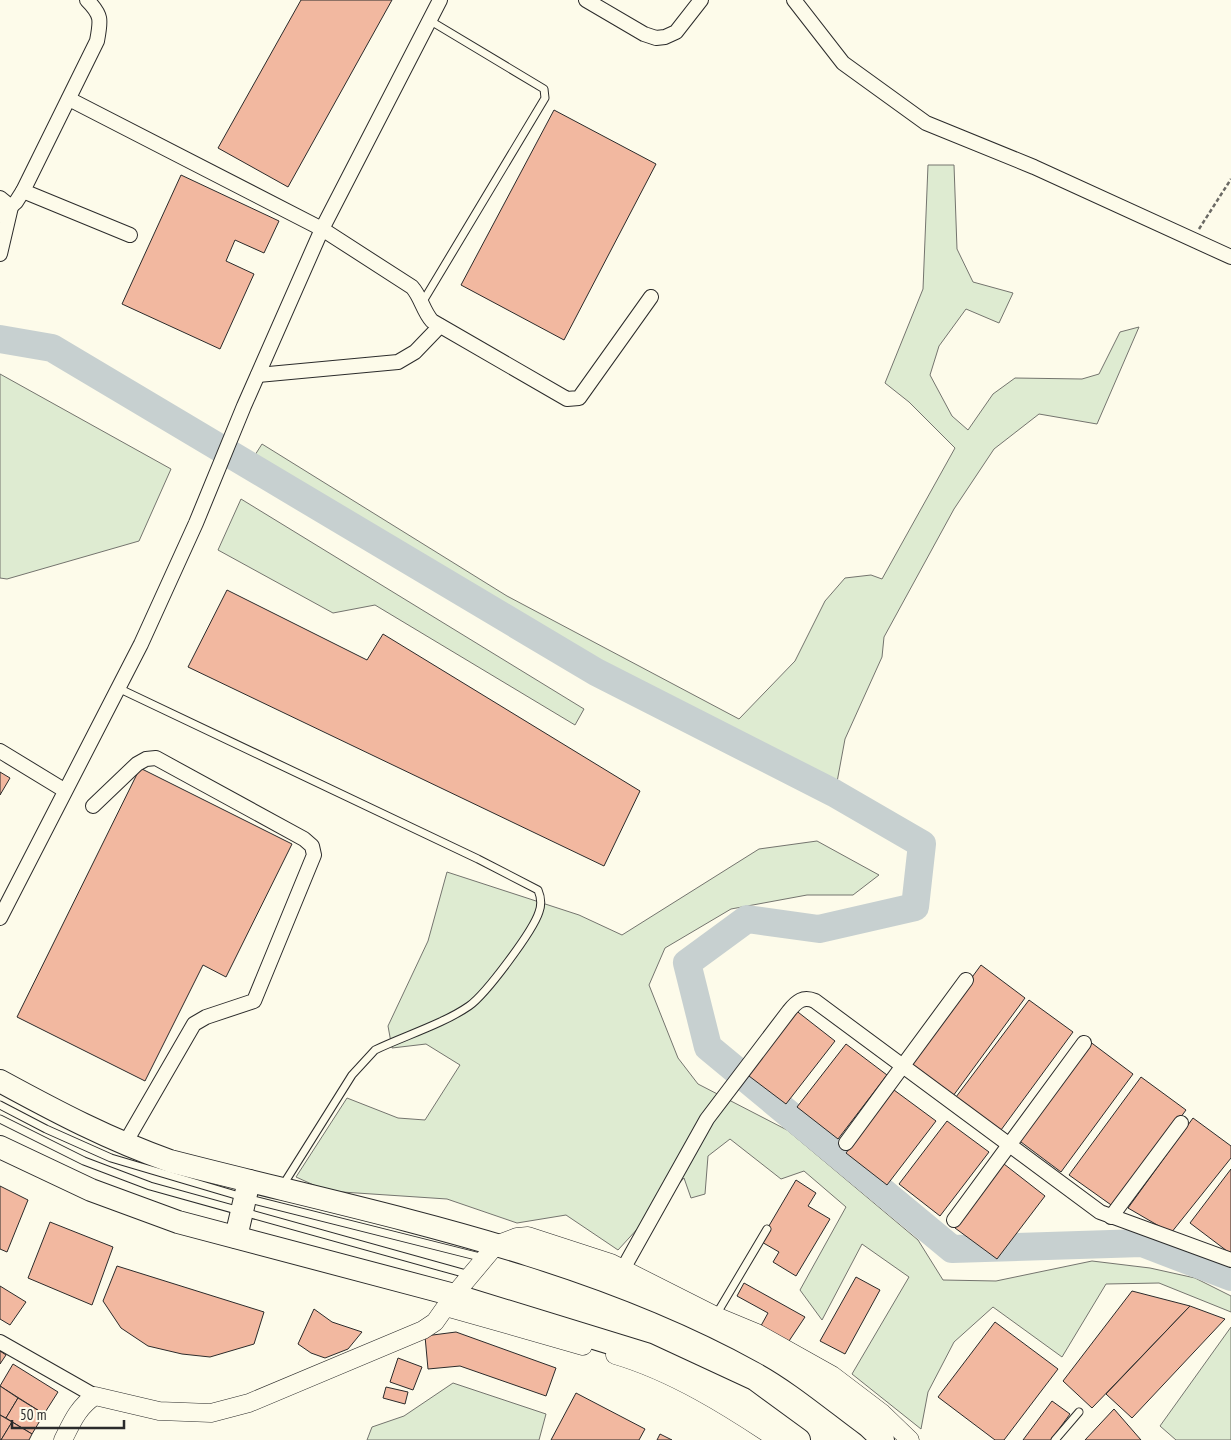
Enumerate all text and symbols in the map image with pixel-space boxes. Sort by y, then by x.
scale bar [12,1398,125,1430]
text: 50 m [20,1405,46,1424]

